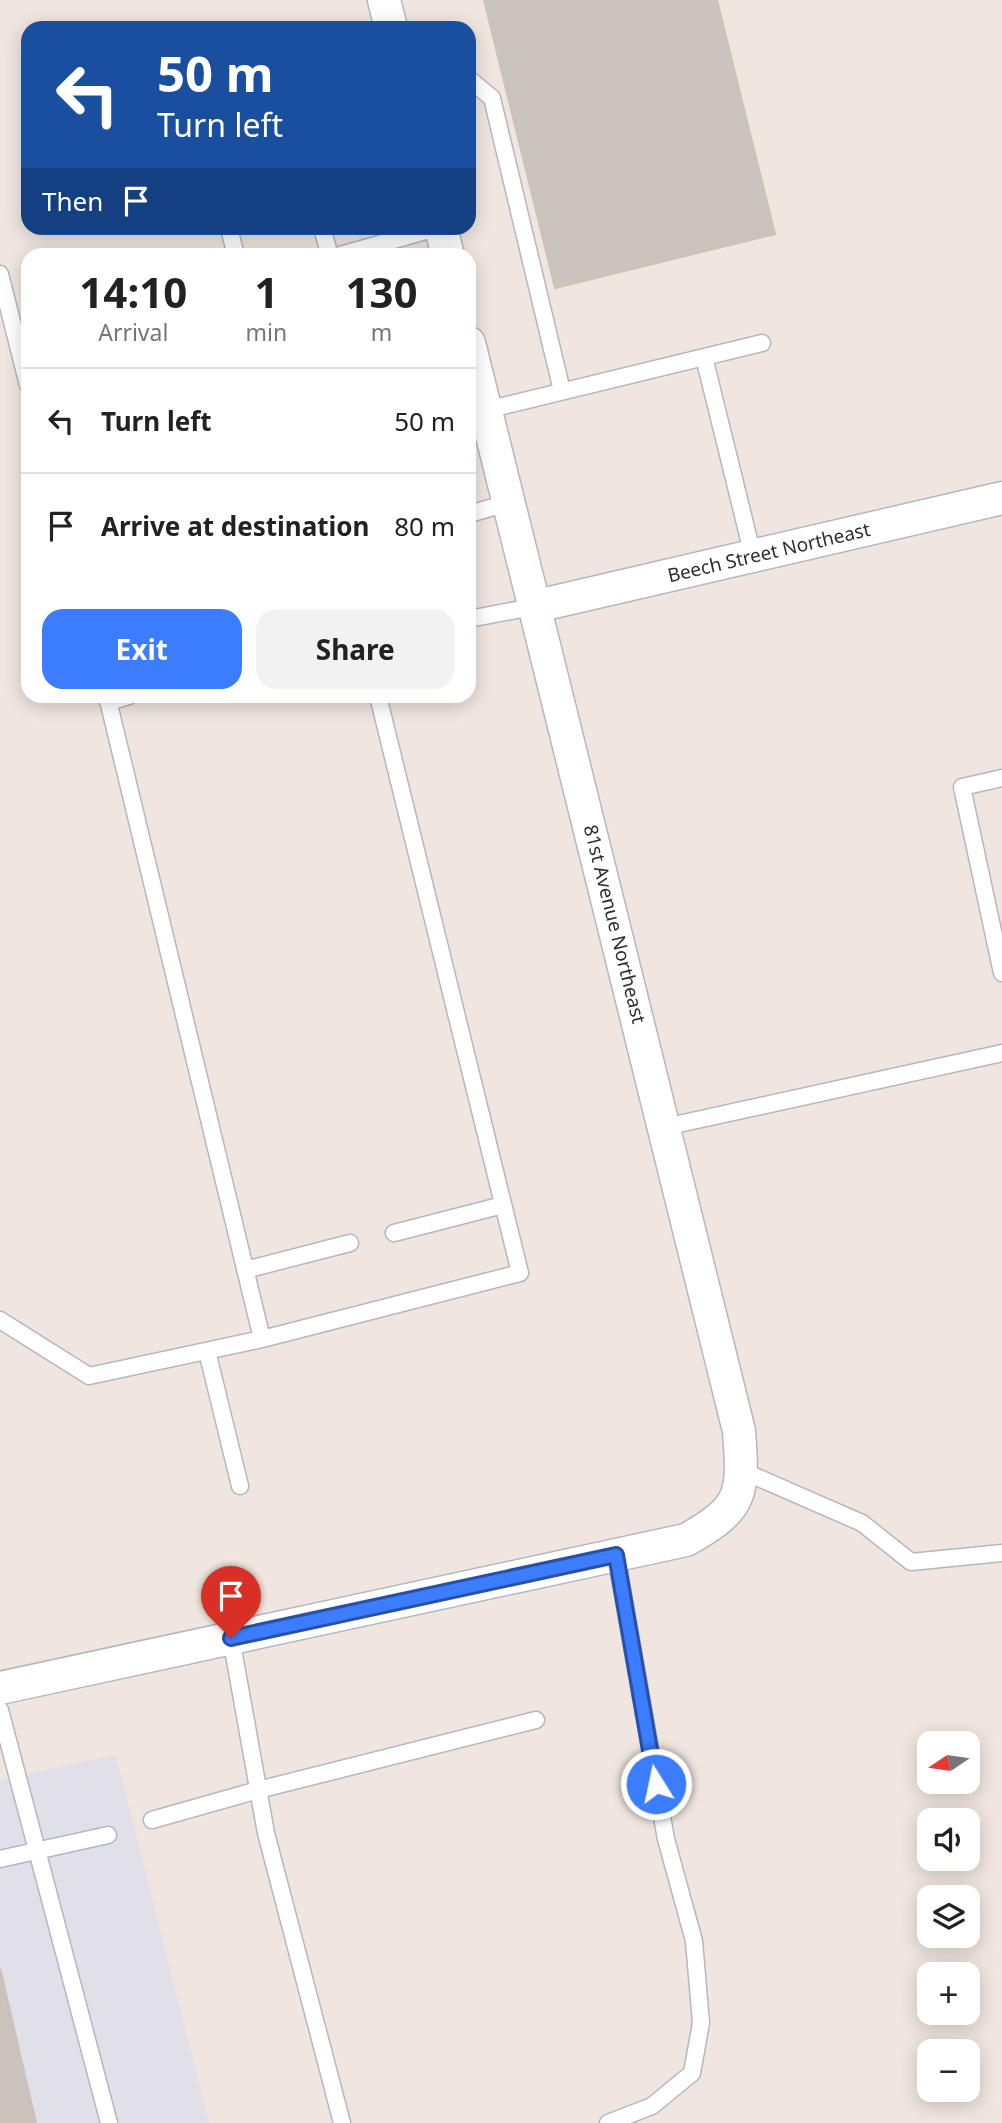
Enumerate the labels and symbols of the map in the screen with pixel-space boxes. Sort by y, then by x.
street label: Beech Street Northeast [665,516,873,588]
street label: 81st Avenue Northeast [578,822,652,1026]
pin [201,1566,261,1638]
north arrow [917,1731,980,1794]
position arrow [619,1747,693,1821]

